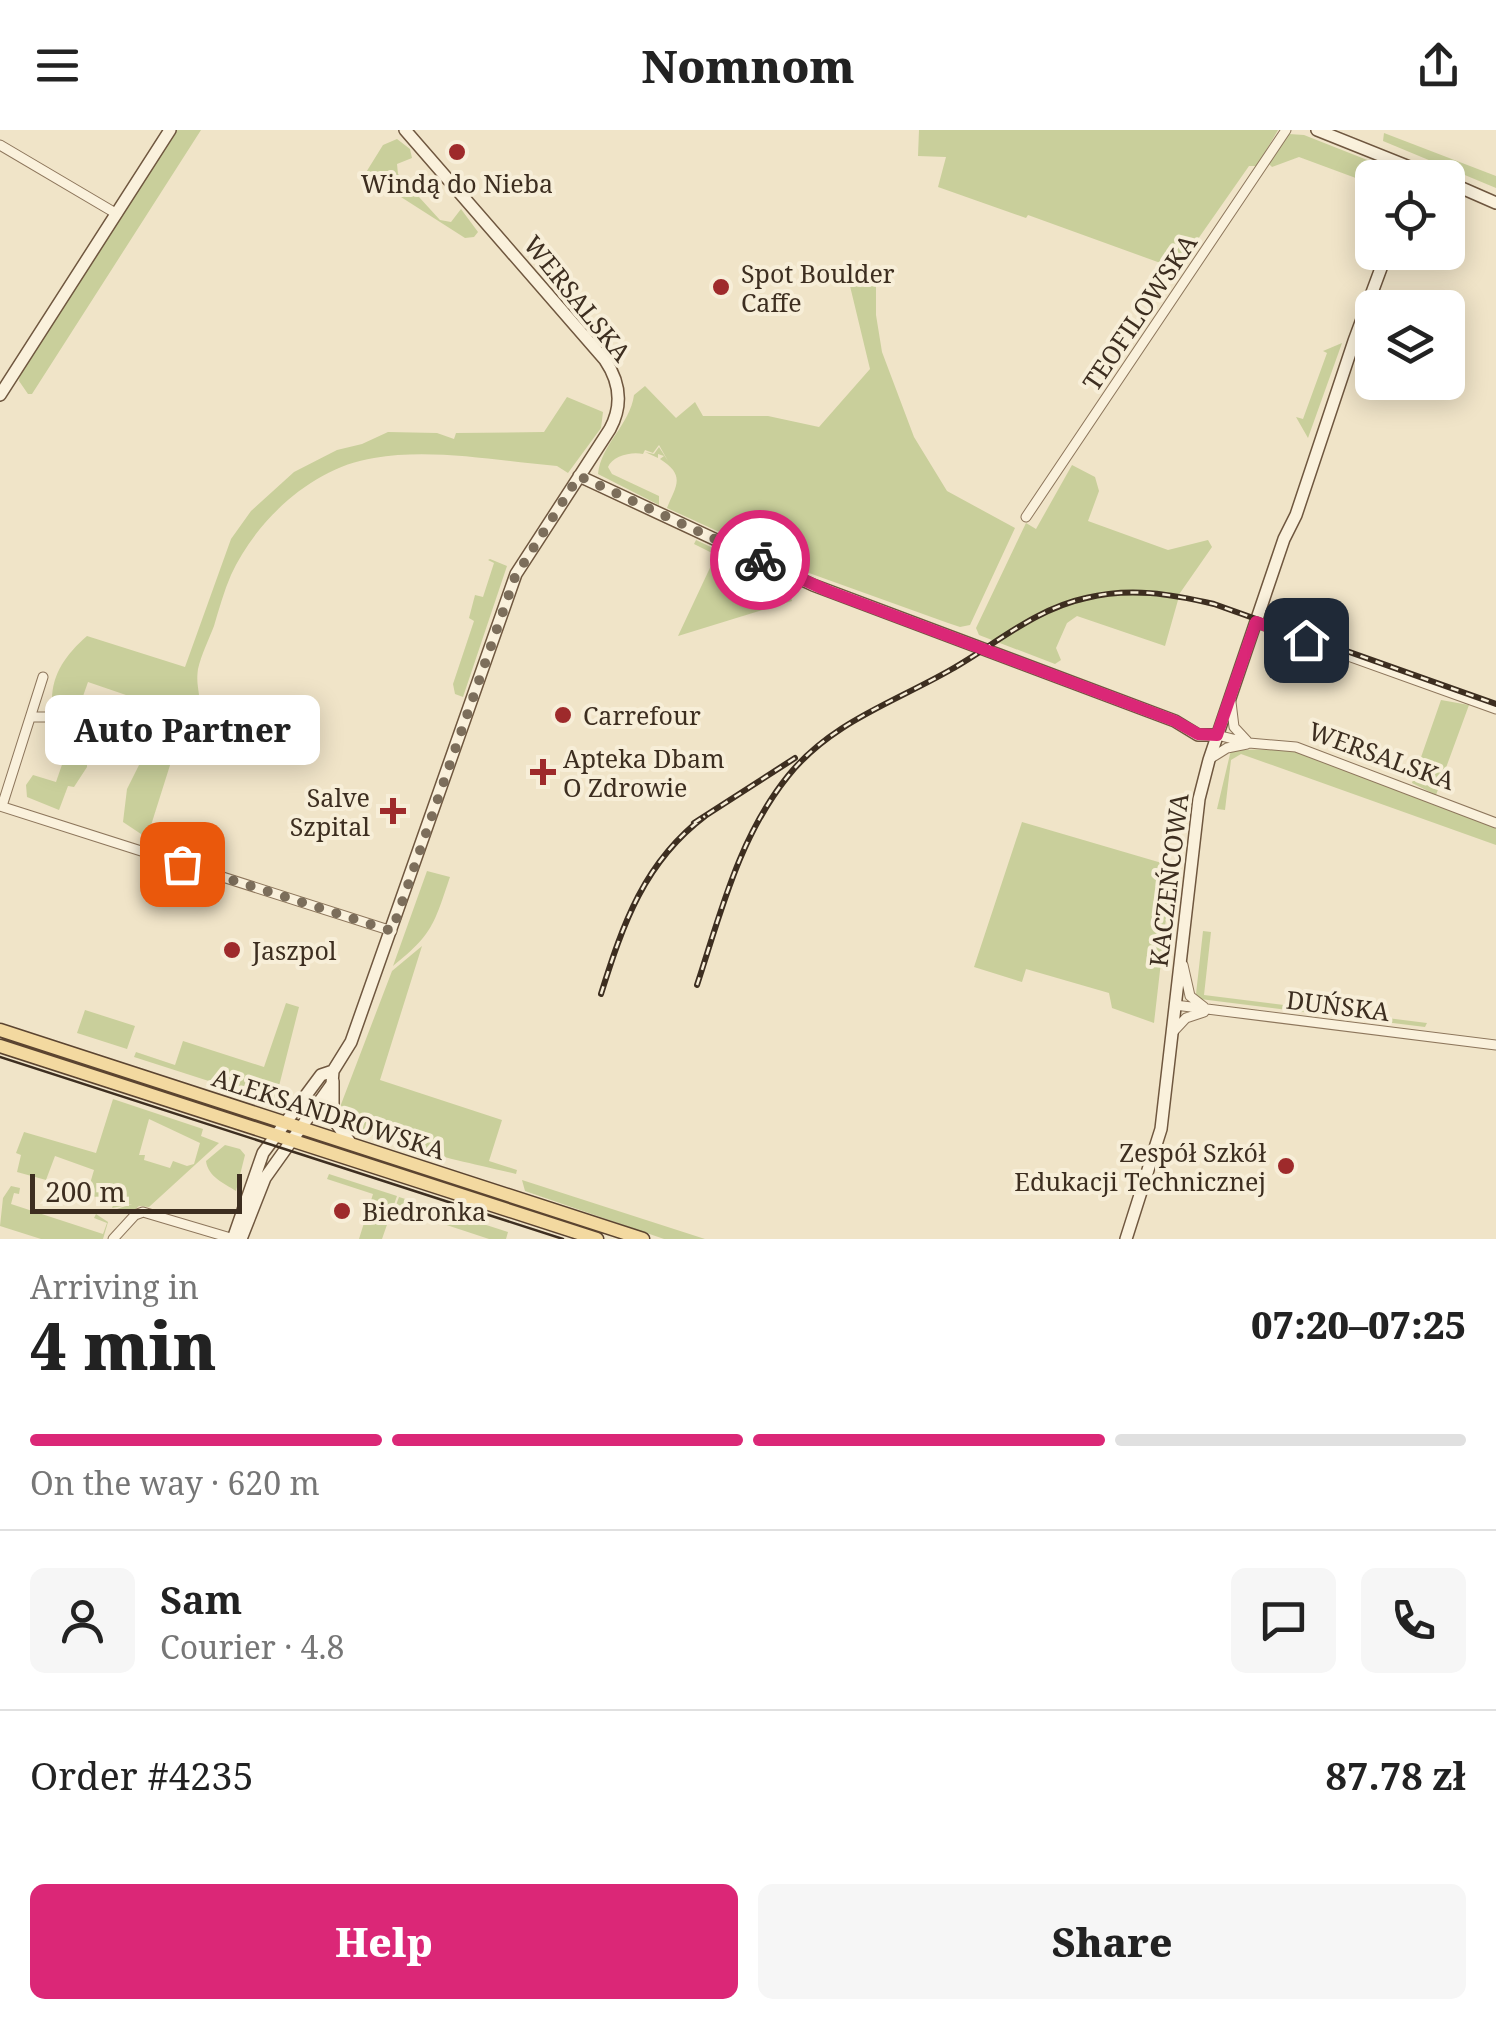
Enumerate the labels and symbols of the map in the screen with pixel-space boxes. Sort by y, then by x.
marker: Windą do Nieba [446,141,468,163]
place label: Windą do Nieba [361,166,553,200]
street label: TEOFILOWSKA [1074,227,1204,397]
street label: WERSALSKA [517,228,640,369]
place label: Spot Boulder Caffe [741,256,895,319]
marker: Spot Boulder Caffe [710,276,732,298]
courier [710,510,810,610]
pin [1264,598,1349,683]
callout: Auto Partner [44,694,320,764]
place label: Carrefour [583,698,701,732]
marker: Carrefour [552,704,574,726]
street label: WERSALSKA [1304,713,1460,797]
place label: Apteka Dbam O Zdrowie [563,741,725,804]
marker: Apteka Dbam O Zdrowie [532,761,554,783]
place label: Salve Szpital [290,780,370,843]
street label: KACZEŃCOWA [1140,791,1196,969]
marker: Salve Szpital [380,798,406,824]
pin [140,822,225,907]
place label: Jaszpol [251,933,337,967]
marker: Jaszpol [221,939,243,961]
street label: DUŃSKA [1284,982,1392,1028]
street label: ALEKSANDROWSKA [208,1059,450,1167]
place label: Zespół Szkół Edukacji Technicznej [1014,1135,1266,1198]
marker: Zespół Szkół Edukacji Technicznej [1275,1155,1297,1177]
scale bar [30,1169,242,1214]
place label: Biedronka [362,1194,486,1228]
marker: Biedronka [331,1200,353,1222]

